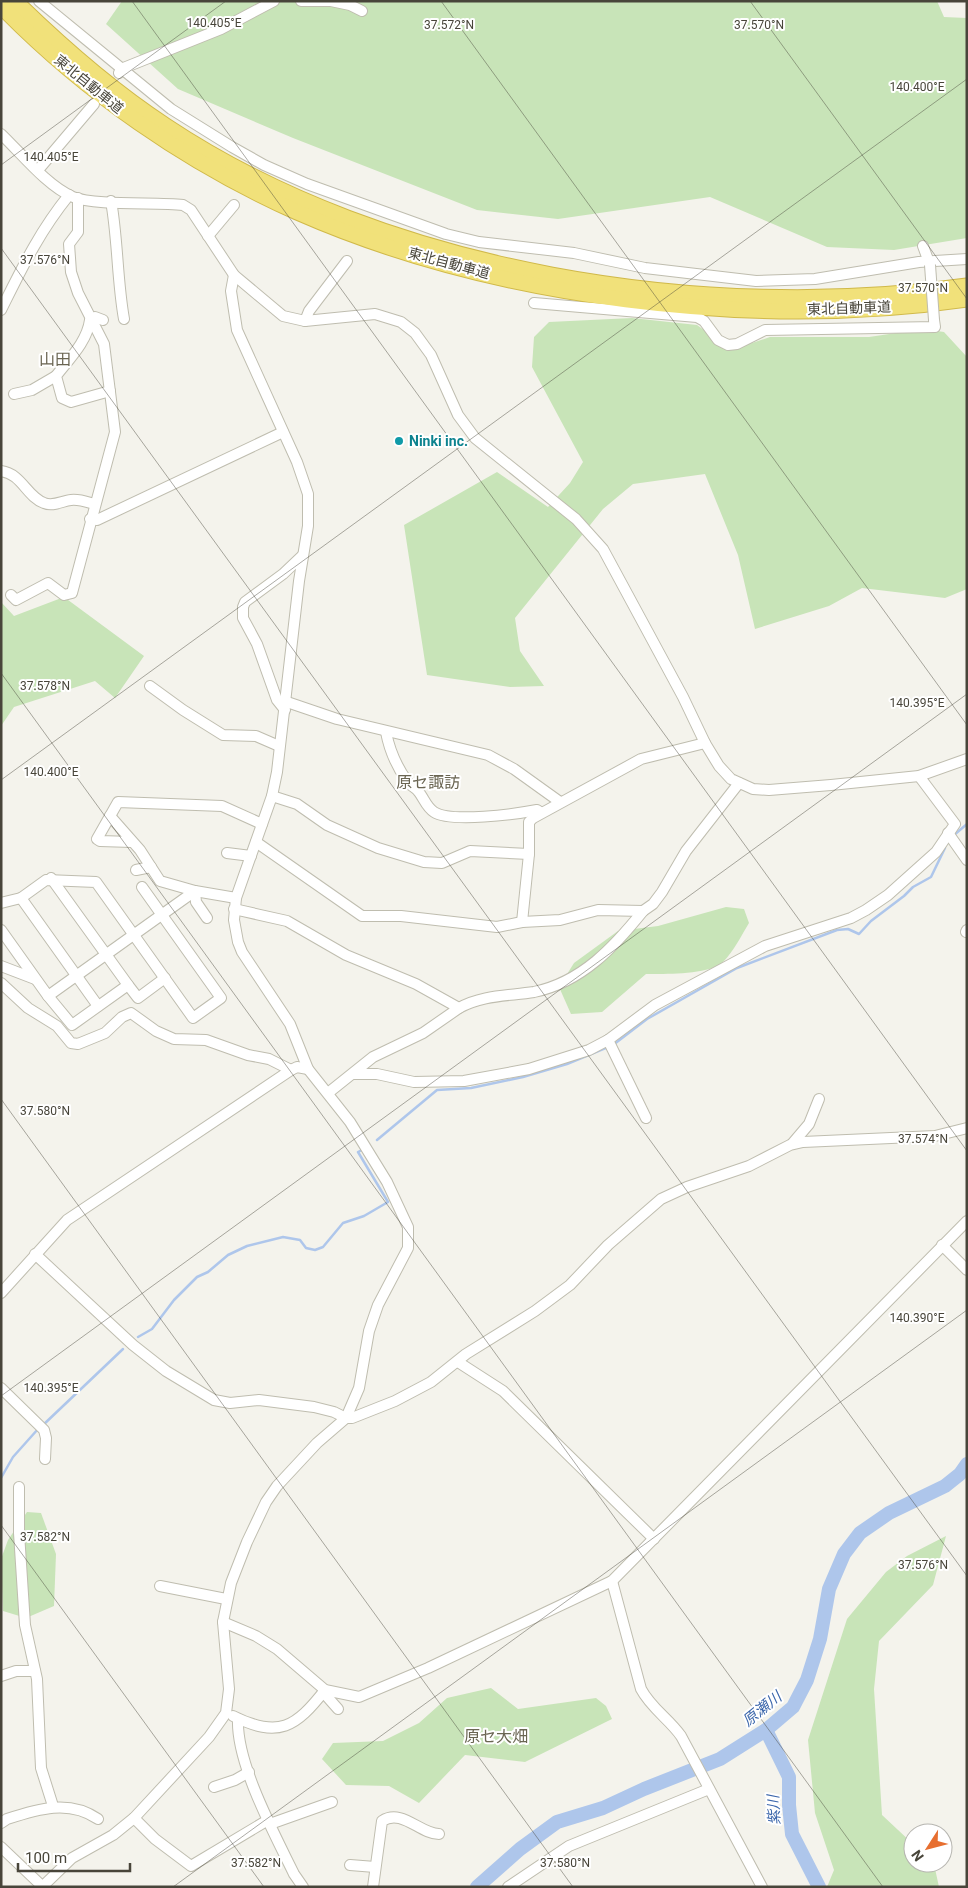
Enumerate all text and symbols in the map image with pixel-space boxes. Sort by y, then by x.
text: 140.405°E [187,16,242,30]
text: 37.572°N [424,18,474,32]
text: 37.570°N [734,18,784,32]
street label: 東北自動車道 [51,51,127,117]
text: 140.400°E [890,80,945,94]
text: 140.405°E [24,150,79,164]
street label: 東北自動車道 [406,244,492,282]
text: 37.576°N [20,253,70,267]
text: 37.570°N [898,281,948,295]
street label: 東北自動車道 [807,299,891,317]
district label: 山田 [39,350,71,369]
place label: Ninki inc. [409,433,468,449]
marker: Ninki inc. [393,435,405,447]
text: 37.578°N [20,679,70,693]
text: 140.395°E [890,696,945,710]
text: 140.400°E [24,765,79,779]
district label: 原セ諏訪 [396,773,460,792]
text: 37.580°N [20,1104,70,1118]
text: 37.574°N [898,1132,948,1146]
text: 140.390°E [890,1311,945,1325]
text: 140.395°E [24,1381,79,1395]
text: 37.582°N [20,1530,70,1544]
text: 37.576°N [898,1558,948,1572]
water label: 原瀬川 [739,1687,787,1730]
district label: 原セ大畑 [464,1727,528,1746]
water label: 紫川 [764,1793,784,1825]
north arrow [903,1823,953,1873]
scale bar [18,1840,130,1872]
text: N [908,1847,927,1864]
text: 100 m [25,1849,67,1867]
text: 37.582°N [231,1856,281,1870]
text: 37.580°N [540,1856,590,1870]

